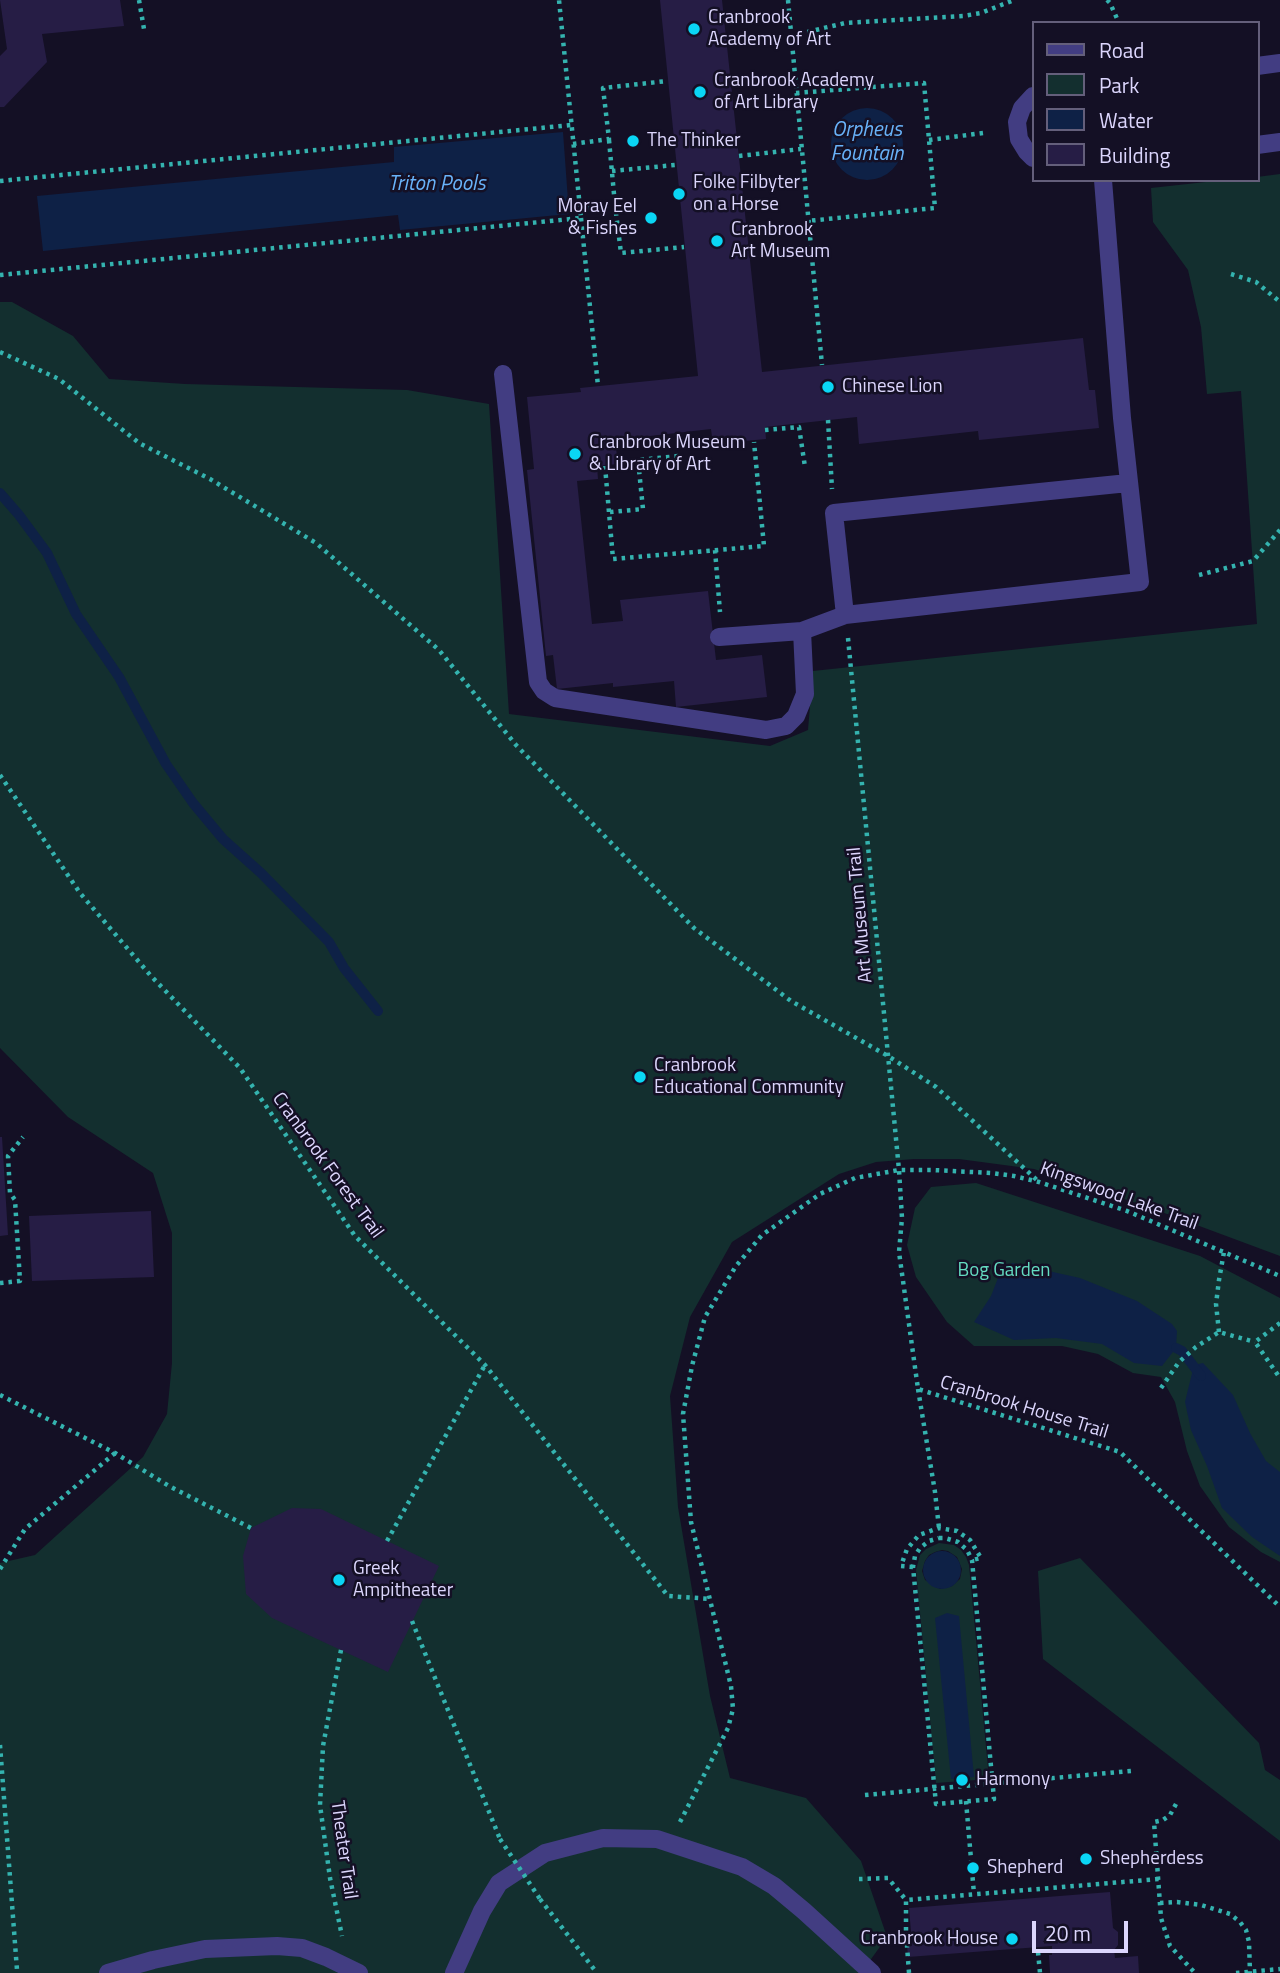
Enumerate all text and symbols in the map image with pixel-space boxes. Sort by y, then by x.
place label: Cranbrook Academy of Art [708,7,831,51]
marker: Cranbrook Academy of Art [686,21,702,37]
legend [1032,21,1259,182]
text: Road [1099,34,1144,66]
text: Park [1099,69,1139,101]
place label: Cranbrook Academy of Art Library [714,70,874,114]
marker: Cranbrook Academy of Art Library [692,84,708,100]
text: Water [1099,104,1153,136]
water label: Orpheus Fountain [830,118,904,168]
place label: The Thinker [647,130,741,152]
marker: The Thinker [625,133,641,149]
text: Building [1099,139,1170,171]
water label: Triton Pools [388,172,486,198]
place label: Folke Filbyter on a Horse [693,172,800,216]
marker: Folke Filbyter on a Horse [671,186,687,202]
place label: Moray Eel & Fishes [557,196,637,240]
marker: Moray Eel & Fishes [643,210,659,226]
place label: Cranbrook Art Museum [731,219,830,263]
marker: Cranbrook Art Museum [709,233,725,249]
place label: Chinese Lion [842,376,943,398]
marker: Chinese Lion [820,379,836,395]
place label: Cranbrook Museum & Library of Art [589,432,746,476]
marker: Cranbrook Museum & Library of Art [567,446,583,462]
street label: Art Museum Trail [844,846,878,984]
place label: Cranbrook Educational Community [654,1055,844,1099]
marker: Cranbrook Educational Community [632,1069,648,1085]
street label: Cranbrook Forest Trail [266,1089,388,1243]
street label: Kingswood Lake Trail [1037,1158,1201,1236]
park label: Bog Garden [957,1260,1051,1282]
street label: Cranbrook House Trail [937,1372,1111,1444]
place label: Greek Ampitheater [353,1558,453,1602]
marker: Greek Ampitheater [331,1572,347,1588]
place label: Harmony [976,1769,1050,1791]
marker: Harmony [954,1772,970,1788]
street label: Theater Trail [325,1799,361,1901]
place label: Shepherdess [1100,1848,1204,1870]
marker: Shepherdess [1078,1851,1094,1867]
place label: Shepherd [987,1857,1063,1879]
marker: Shepherd [965,1860,981,1876]
scale bar [1035,1906,1131,1950]
text: 20 m [1045,1917,1091,1949]
place label: Cranbrook House [860,1928,998,1950]
marker: Cranbrook House [1004,1931,1020,1947]

